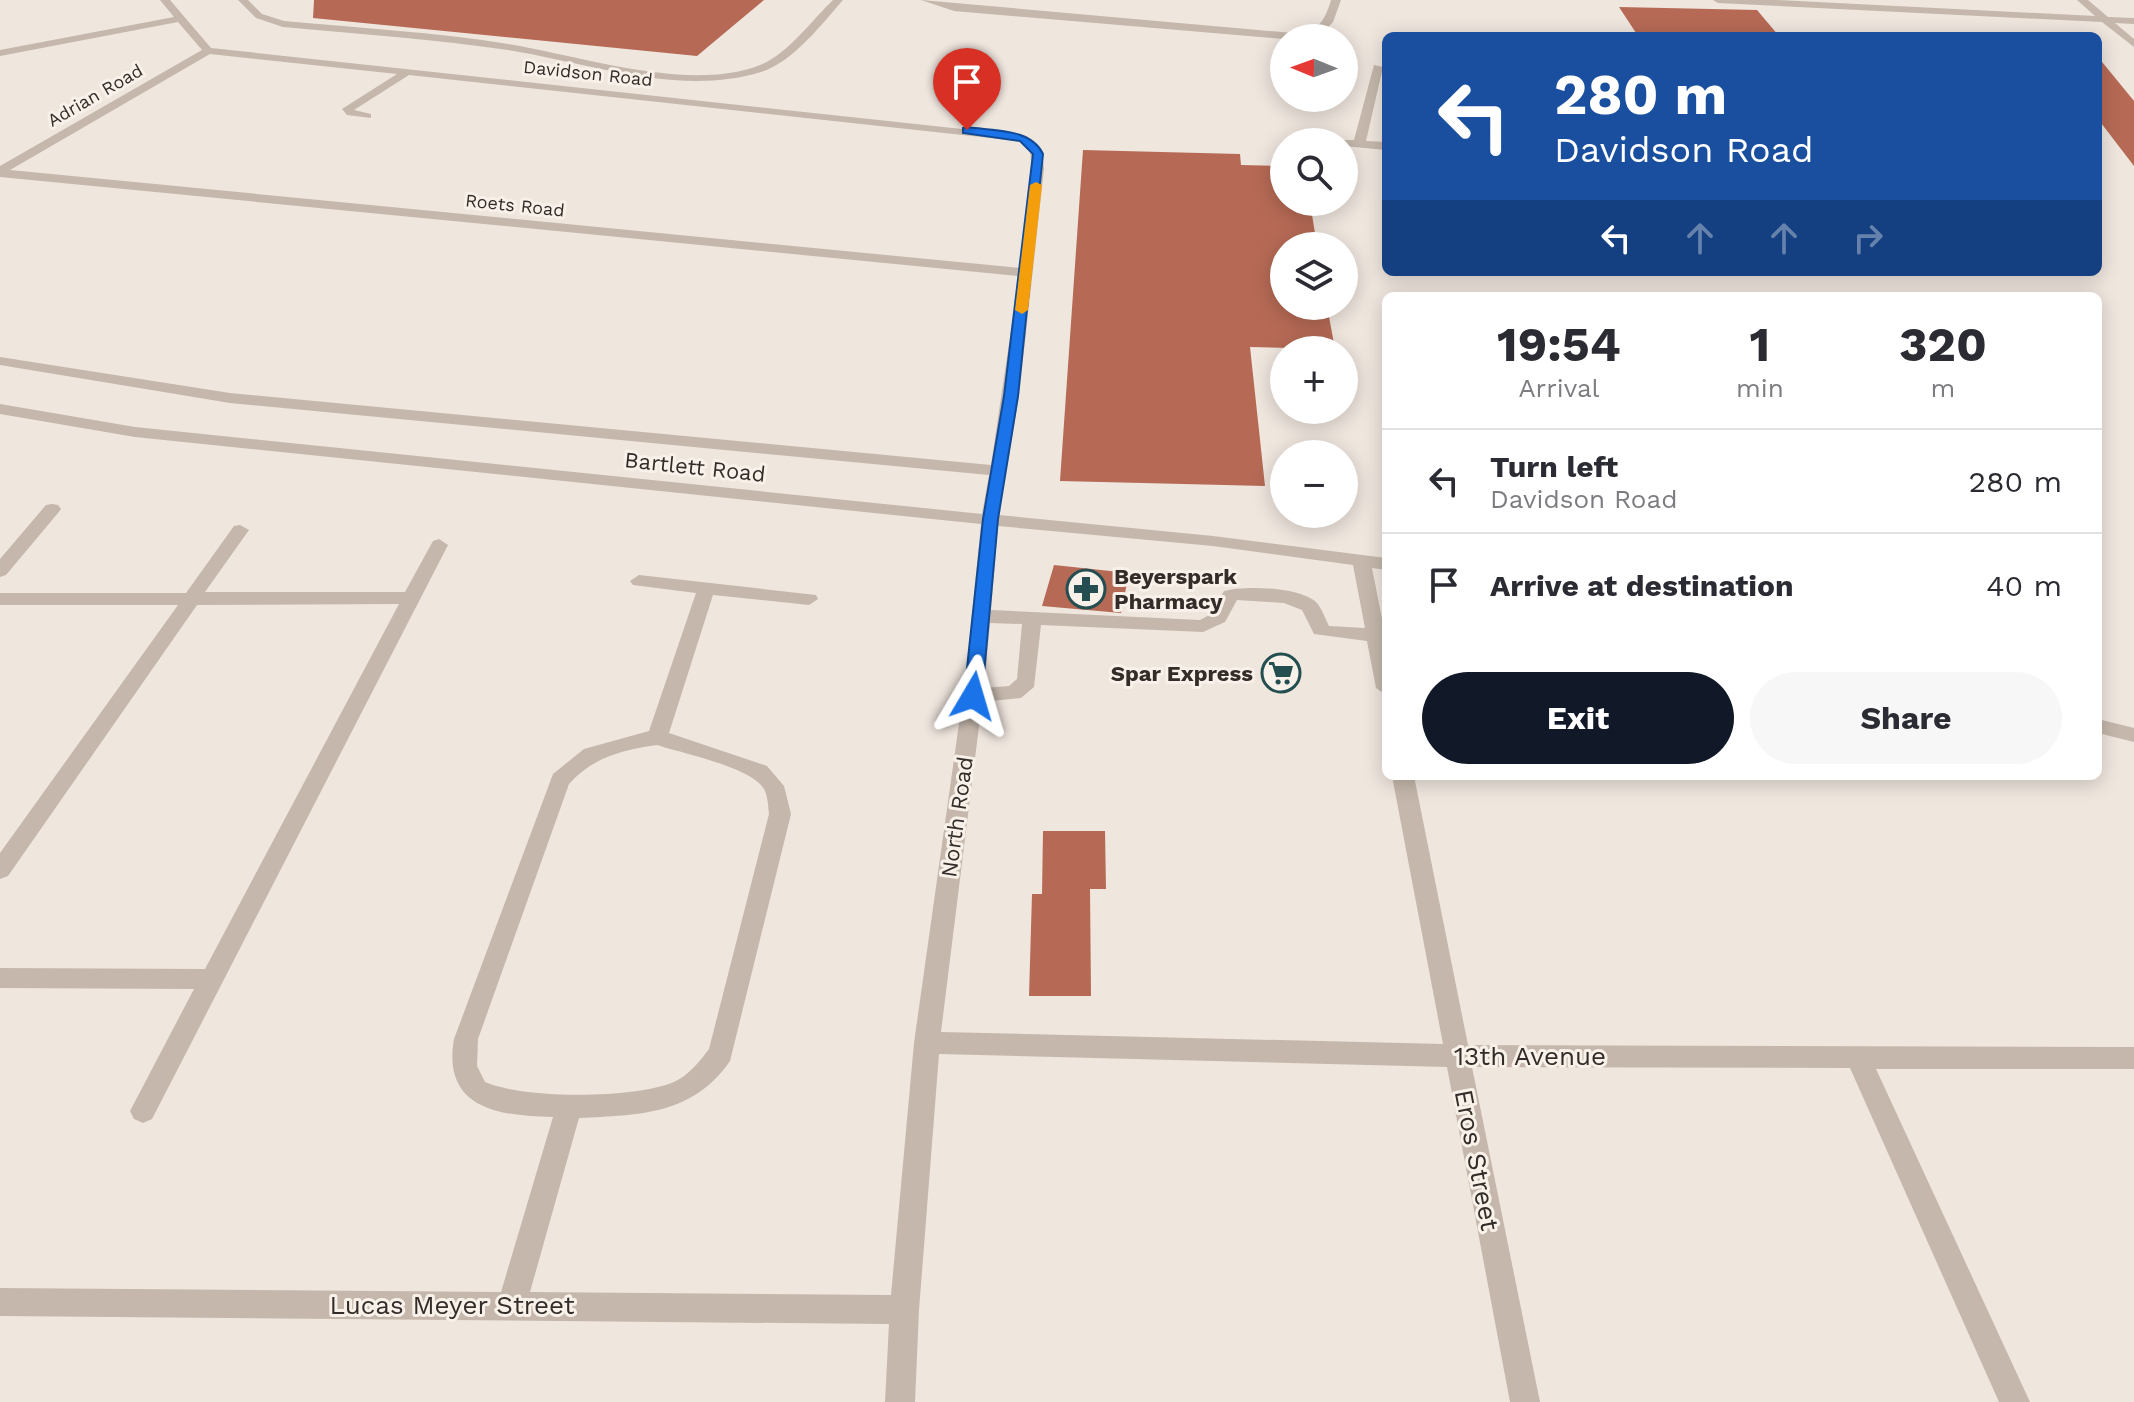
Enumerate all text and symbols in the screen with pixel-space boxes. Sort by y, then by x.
north arrow [1270,24,1358,112]
map controls [1270,24,1358,528]
pin [933,48,1001,130]
street label: Davidson Road [522,56,654,90]
street label: Adrian Road [44,59,146,131]
icon: arrive [945,60,989,104]
text: 280 m [1554,62,1727,128]
icon: left [1422,64,1526,168]
button: search [1270,128,1358,216]
text: Davidson Road [1554,129,1814,171]
street label: Roets Road [464,189,566,221]
icon: left [1594,216,1638,260]
icon: ahead [1678,216,1722,260]
icon: ahead [1762,216,1806,260]
icon: right [1846,216,1890,260]
button: layers [1270,232,1358,320]
text: 19:54 [1497,316,1621,373]
text: 1 [1750,316,1770,373]
text: 320 [1899,316,1987,373]
button: + [1270,336,1358,424]
text: Arrival [1518,373,1600,403]
text: min [1736,373,1784,403]
text: m [1930,373,1955,403]
button: − [1270,440,1358,528]
street label: Bartlett Road [623,447,767,487]
text: Turn left [1490,449,1618,484]
icon: left [1422,459,1466,503]
text: 280 m [1969,464,2062,499]
text: Davidson Road [1490,484,1678,514]
icon: arrive [1422,563,1466,607]
place label: Beyerspark Pharmacy [1114,564,1237,614]
pharmacy icon: Beyerspark Pharmacy [1065,568,1107,610]
text: Arrive at destination [1490,568,1794,603]
text: 40 m [1986,568,2062,603]
supermarket icon: Spar Express [1260,652,1302,694]
position arrow [931,654,1015,738]
place label: Spar Express [1111,661,1253,686]
button: Exit [1422,672,1734,764]
button: Share [1750,672,2062,764]
street label: North Road [936,755,978,879]
street label: 13th Avenue [1454,1041,1606,1071]
street label: Eros Street [1449,1087,1505,1233]
street label: Lucas Meyer Street [329,1290,575,1320]

